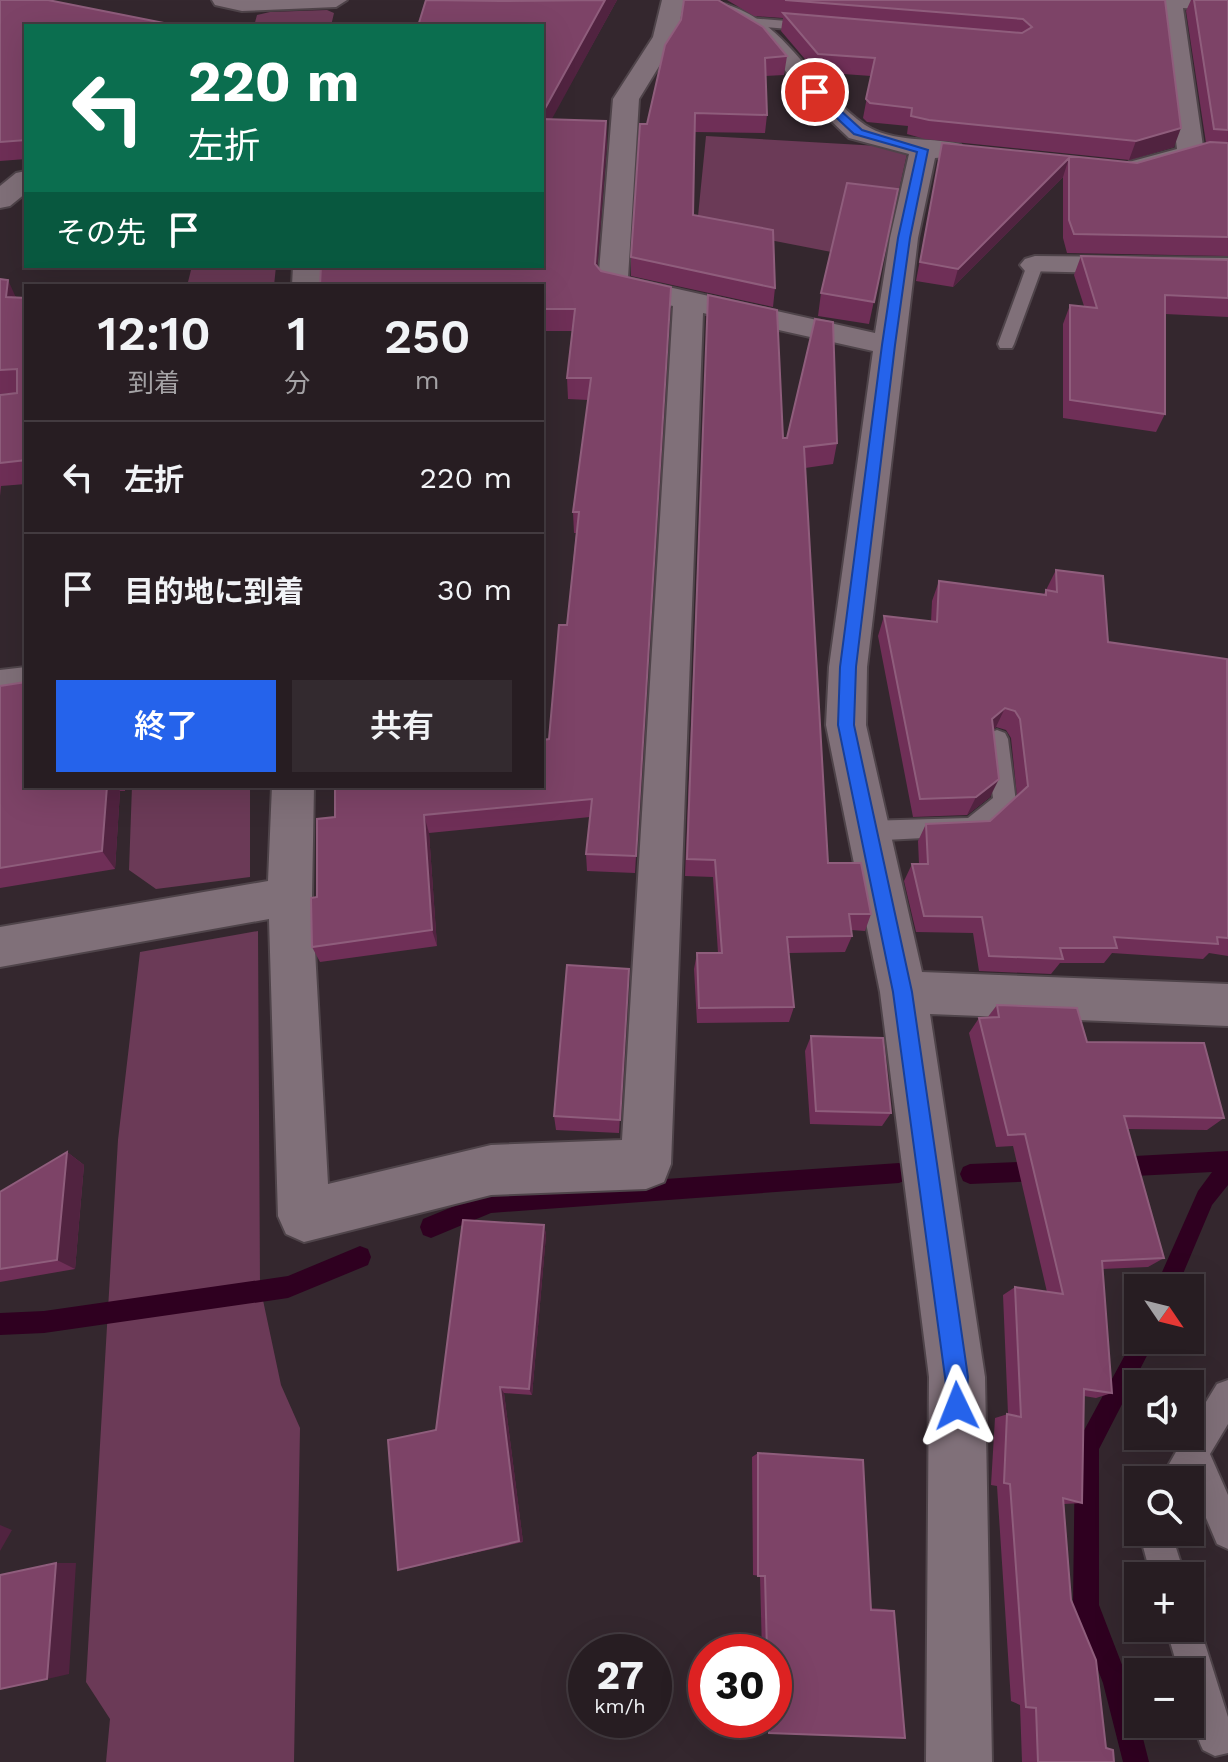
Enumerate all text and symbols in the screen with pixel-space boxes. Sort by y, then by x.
text: 220 m [188,49,360,115]
icon: left [56,56,160,160]
pin [781,58,849,126]
icon: arrive [793,70,837,114]
text: 左折 [188,125,260,167]
icon: arrive [162,208,206,252]
text: その先 [56,215,146,250]
text: 12:10 [97,305,211,362]
text: 1 [287,305,307,362]
text: 250 [384,308,471,365]
text: m [415,365,439,395]
text: 到着 [128,368,180,398]
text: 分 [284,368,310,398]
icon: left [56,455,100,499]
text: 220 m [420,460,512,495]
text: 左折 [124,462,184,497]
icon: arrive [56,567,100,611]
text: 30 m [437,572,512,607]
text: 目的地に到着 [124,574,304,609]
button: 終了 [56,680,276,772]
button: 共有 [292,680,512,772]
north arrow [1124,1274,1204,1354]
map controls [1124,1274,1204,1738]
position arrow [915,1364,999,1448]
button: sound [1124,1370,1204,1450]
button: search [1124,1466,1204,1546]
button: + [1124,1562,1204,1642]
speed limit sign: 30 [688,1634,792,1738]
text: 27 [596,1652,644,1699]
button: − [1124,1658,1204,1738]
text: km/h [594,1694,646,1718]

